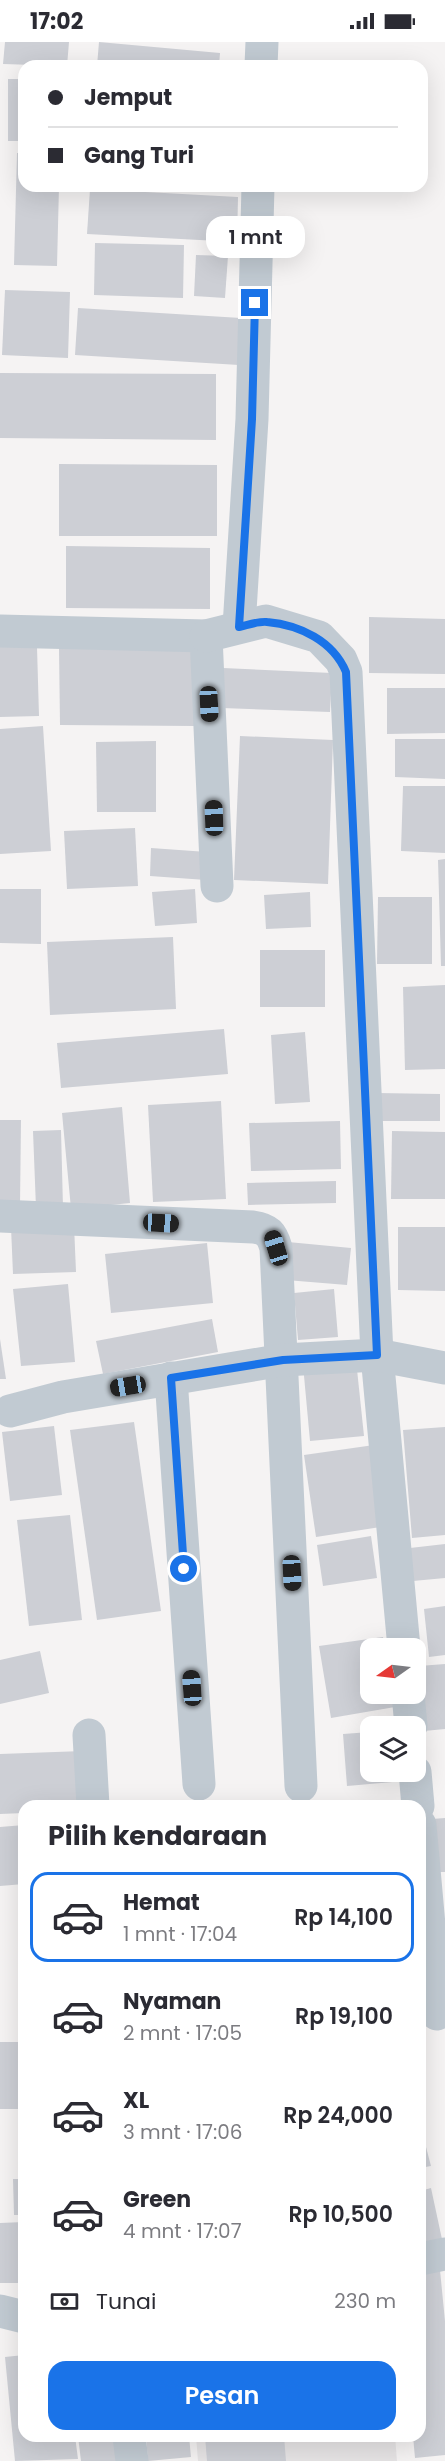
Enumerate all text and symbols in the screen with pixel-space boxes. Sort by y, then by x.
text: 17:02 [30,6,83,37]
text: Jemput [84,82,172,113]
text: Gang Turi [84,140,194,171]
callout: 1 mnt [206,216,304,258]
text: 1 mnt [229,223,282,251]
route end [241,289,268,316]
car [199,686,219,722]
car [204,800,224,836]
car [143,1213,179,1233]
car [262,1228,290,1268]
car [109,1374,147,1398]
route start [170,1555,197,1582]
car [282,1555,302,1591]
north arrow [360,1638,426,1704]
map controls [360,1638,426,1782]
car [182,1669,202,1707]
button: layers [360,1716,426,1782]
text: Pilih kendaraan [48,1817,267,1854]
text: Hemat [123,1887,200,1918]
icon: car [51,1890,105,1944]
text: Rp 14,100 [294,1902,393,1933]
text: 1 mnt · 17:04 [123,1920,237,1948]
text: Nyaman [123,1986,221,2017]
icon: car [51,1989,105,2043]
text: Rp 19,100 [295,2001,393,2032]
text: 2 mnt · 17:05 [123,2019,242,2047]
text: XL [123,2085,149,2116]
icon: car [51,2088,105,2142]
text: Rp 24,000 [283,2100,393,2131]
text: 3 mnt · 17:06 [123,2118,243,2146]
text: Green [123,2184,191,2215]
icon: car [51,2187,105,2241]
text: Rp 10,500 [288,2199,393,2230]
text: 4 mnt · 17:07 [123,2217,242,2245]
icon: cash [48,2285,81,2318]
text: Tunai [96,2286,156,2317]
text: 230 m [334,2287,396,2315]
button: Pesan [48,2361,396,2430]

